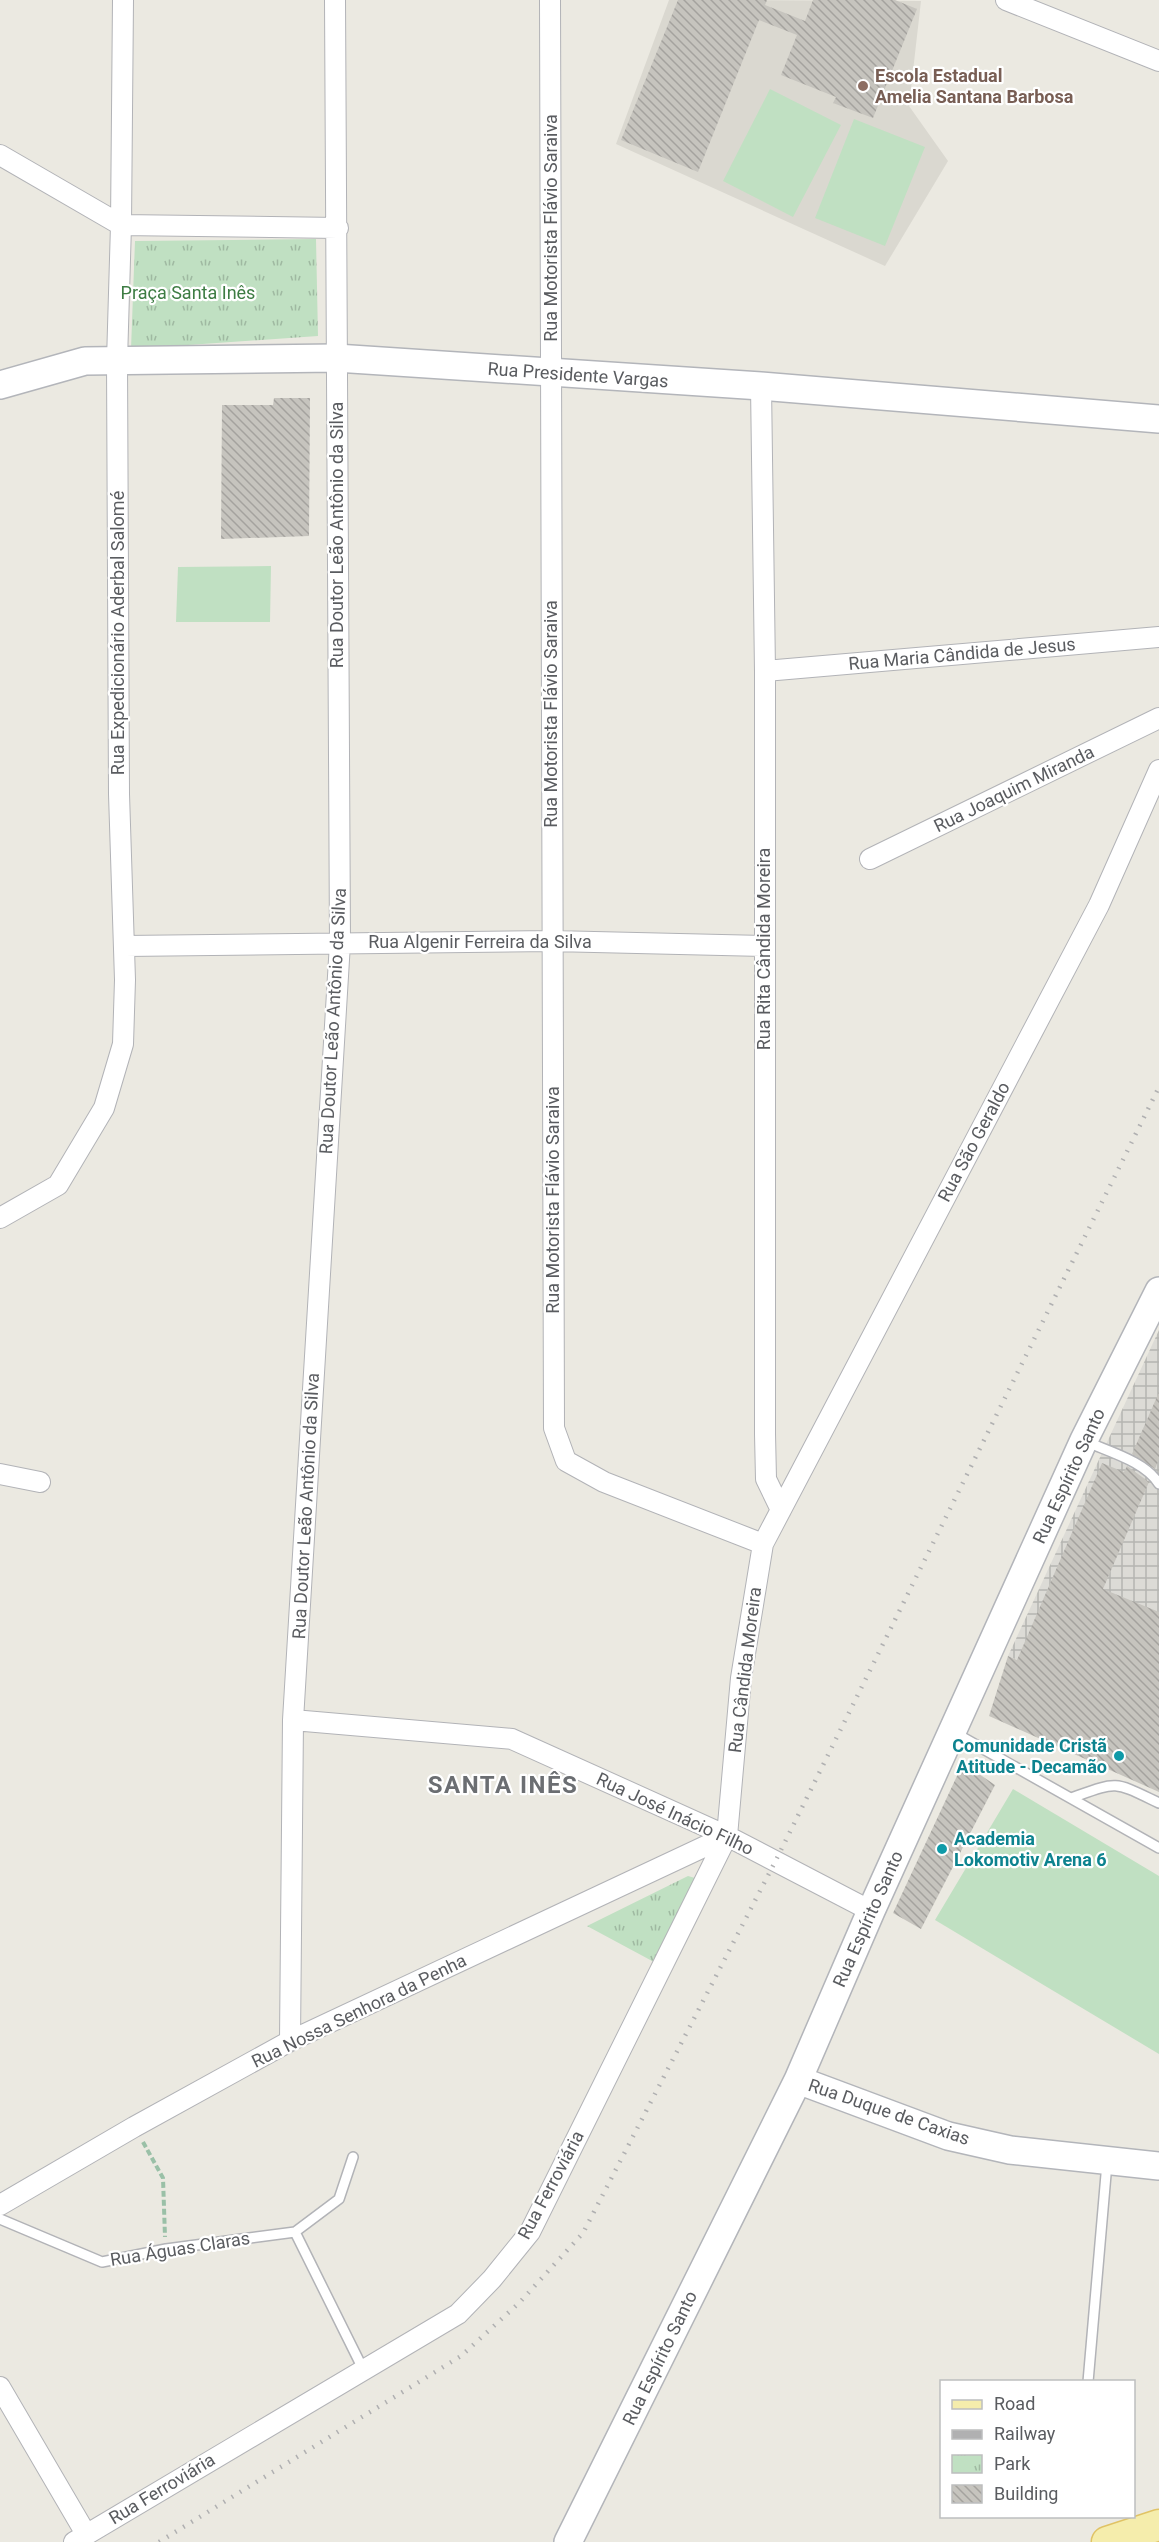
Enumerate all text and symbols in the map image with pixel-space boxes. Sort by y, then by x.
place label: Escola Estadual Amelia Santana Barbosa [875,65,1074,107]
marker: Escola Estadual Amelia Santana Barbosa [856,79,870,93]
street label: Rua Motorista Flávio Saraiva [540,114,561,342]
park label: Praça Santa Inês [121,282,255,303]
street label: Rua Presidente Vargas [487,358,669,391]
street label: Rua Doutor Leão Antônio da Silva [326,402,347,668]
street label: Rua Expedicionário Aderbal Salomé [107,491,128,775]
street label: Rua Motorista Flávio Saraiva [540,600,561,828]
street label: Rua Maria Cândida de Jesus [847,633,1076,674]
street label: Rua Joaquim Miranda [930,741,1097,836]
street label: Rua Rita Cândida Moreira [753,848,774,1050]
street label: Rua Doutor Leão Antônio da Silva [315,887,350,1155]
street label: Rua Algenir Ferreira da Silva [368,931,592,952]
street label: Rua São Geraldo [933,1078,1014,1205]
street label: Rua Motorista Flávio Saraiva [542,1086,563,1314]
street label: Rua Doutor Leão Antônio da Silva [288,1372,323,1640]
street label: Rua Espírito Santo [1028,1405,1109,1547]
street label: Rua Cândida Moreira [724,1586,765,1754]
place label: Comunidade Cristã Atitude - Decamão [952,1735,1107,1777]
marker: Comunidade Cristã Atitude - Decamão [1112,1749,1126,1763]
street label: Rua José Inácio Filho [593,1768,757,1859]
district label: SANTA INÊS [428,1771,578,1799]
place label: Academia Lokomotiv Arena 6 [954,1828,1107,1870]
marker: Academia Lokomotiv Arena 6 [935,1842,949,1856]
street label: Rua Espírito Santo [828,1848,907,1990]
street label: Rua Nossa Senhora da Penha [248,1949,470,2072]
street label: Rua Duque de Caxias [806,2074,973,2149]
street label: Rua Ferroviária [513,2127,588,2243]
street label: Rua Águas Claras [108,2227,251,2270]
street label: Rua Espírito Santo [618,2287,701,2428]
legend [940,2380,1135,2518]
text: Road [994,2393,1035,2414]
text: Railway [994,2423,1056,2444]
street label: Rua Ferroviária [105,2449,219,2528]
text: Park [994,2453,1031,2474]
text: Building [994,2483,1058,2504]

